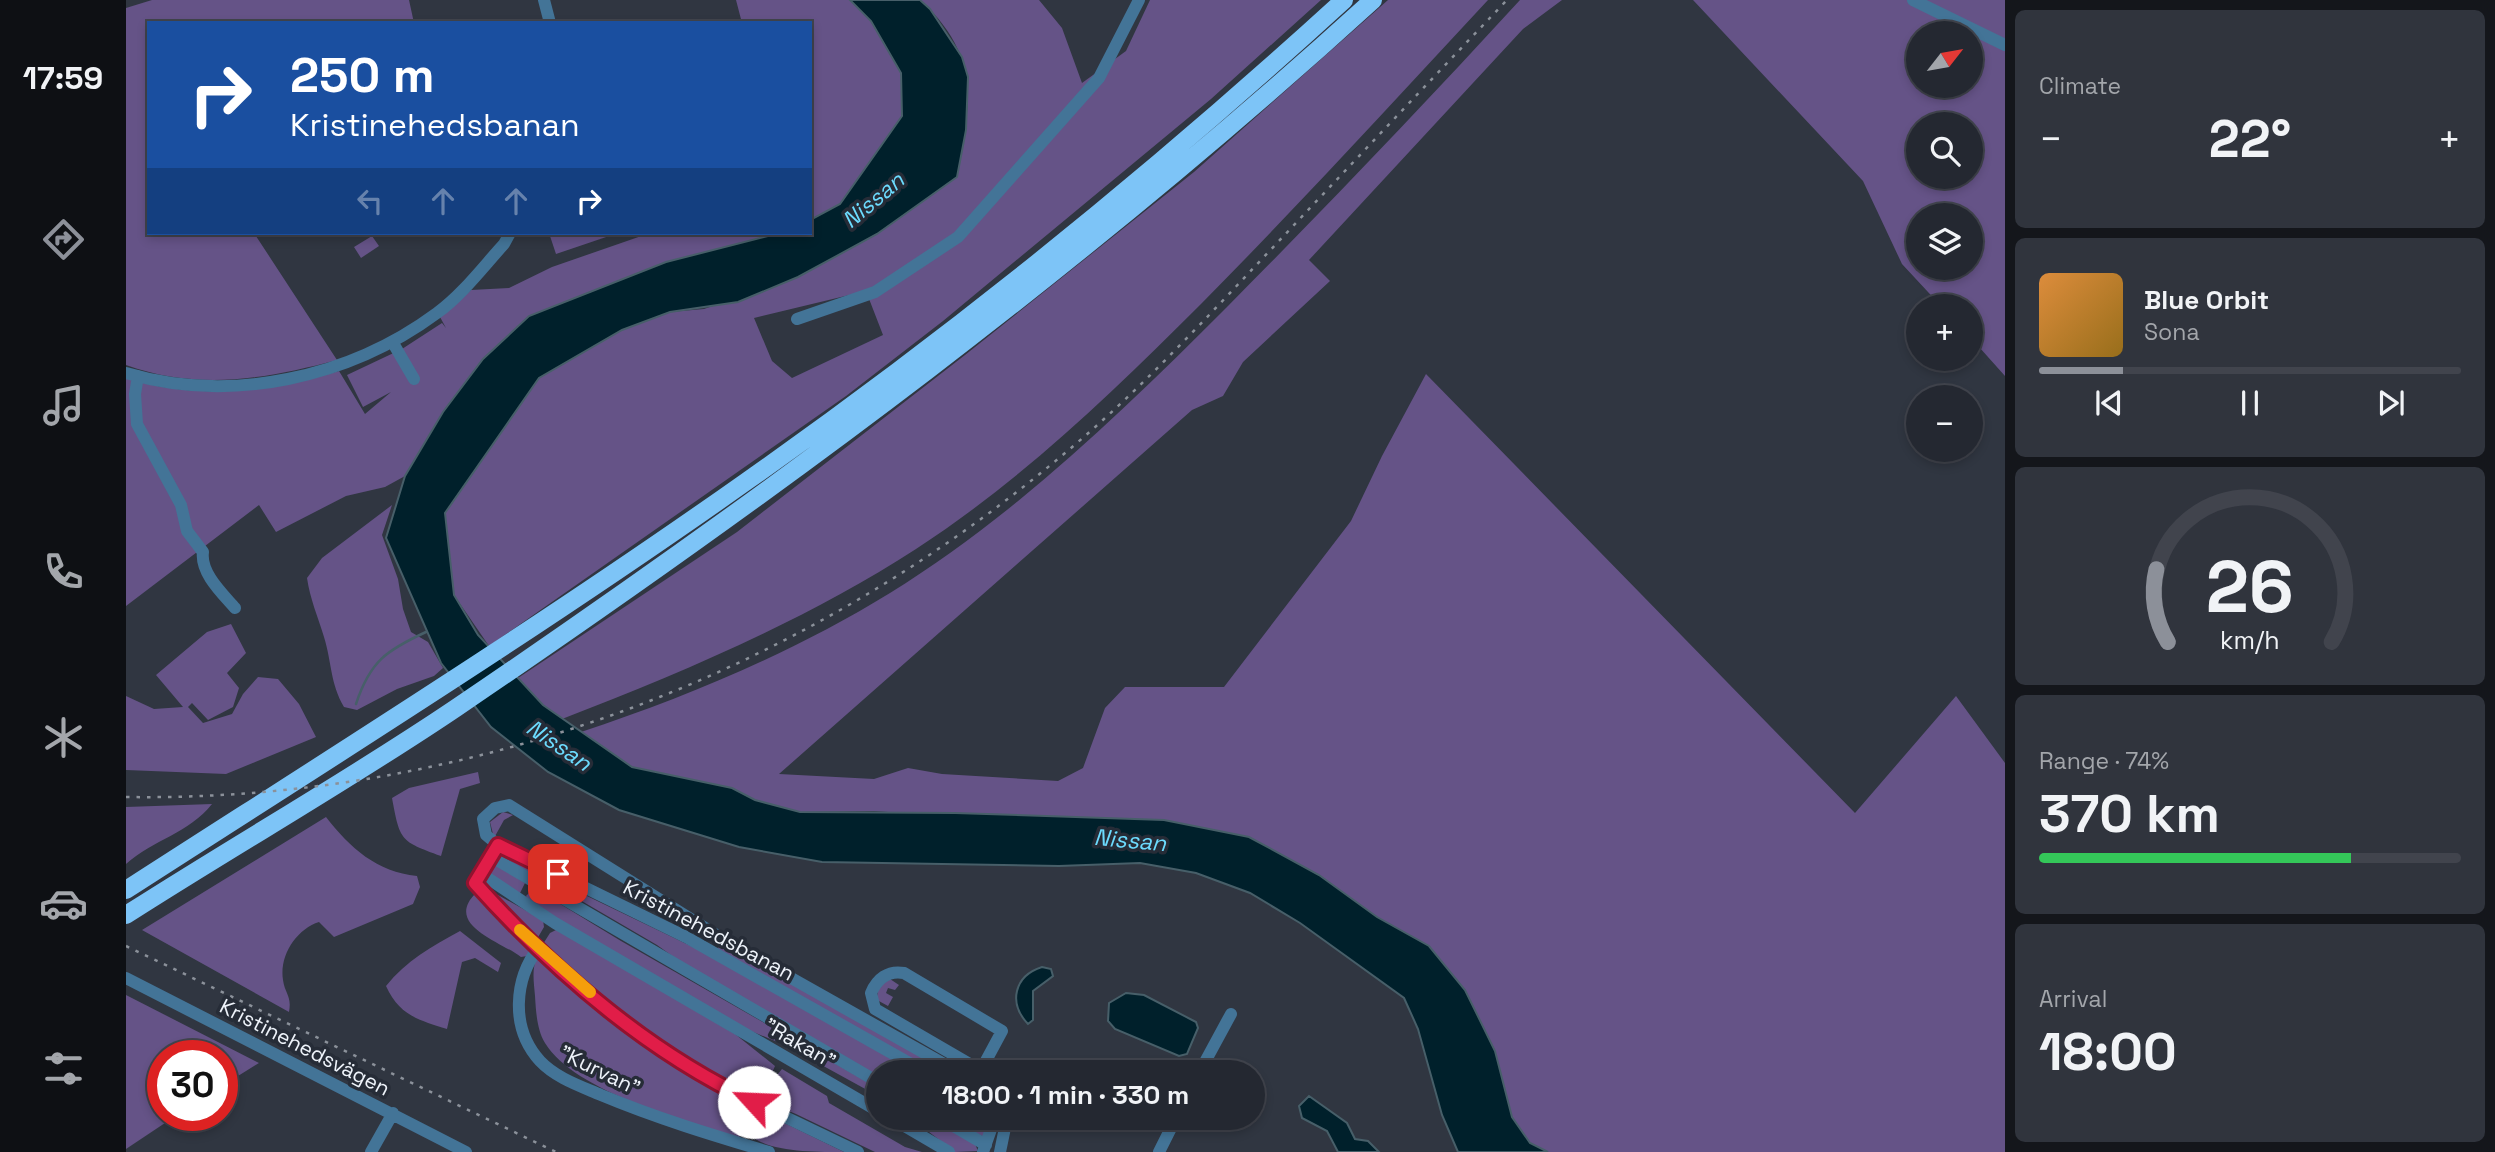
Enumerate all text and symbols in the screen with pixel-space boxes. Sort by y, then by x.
north arrow [1906,21,1983,98]
map controls [1906,21,1983,462]
text: 250 m [290,44,435,106]
icon: right [175,49,266,140]
text: 17:59 [23,58,103,98]
text: Climate [2039,71,2121,101]
text: Kristinehedsbanan [290,105,580,145]
text: 22° [2209,106,2291,172]
button: search [1906,112,1983,189]
text: − [2039,115,2063,163]
text: + [2437,115,2461,163]
water label: Nissan [836,165,911,235]
icon: left [351,182,389,220]
icon: ahead [424,182,462,220]
icon: ahead [497,182,535,220]
icon: right [570,182,608,220]
button: layers [1906,203,1983,280]
icon: directions [39,215,88,264]
text: Blue Orbit [2144,283,2269,317]
button: + [1906,294,1983,371]
text: Sona [2144,317,2200,347]
icon: music [39,381,88,430]
icon: previous [2090,384,2128,422]
icon: pause [2231,384,2269,422]
icon: next [2372,384,2410,422]
button: − [1906,385,1983,462]
text: 26 [2206,540,2294,633]
icon: phone [39,547,88,596]
text: km/h [2220,624,2280,656]
water label: Nissan [521,712,598,778]
icon: climate [39,713,88,762]
text: Range · 74% [2039,746,2169,776]
text: 370 km [2039,781,2220,847]
water label: Nissan [1093,822,1168,858]
pin [528,844,588,904]
icon: arrive [539,855,577,893]
street label: Kristinehedsbanan [619,873,799,987]
icon: car [39,879,88,928]
text: Arrival [2039,984,2107,1014]
street label: Kristinehedsvägen [215,992,395,1102]
street label: "Rakan" [759,1012,841,1074]
text: 18:00 [2039,1019,2177,1085]
street label: "Kurvan" [555,1039,645,1101]
speed limit sign: 30 [147,1040,238,1131]
icon: filters [39,1044,88,1093]
position arrow [717,1065,791,1139]
text: 18:00 · 1 min · 330 m [942,1078,1189,1112]

